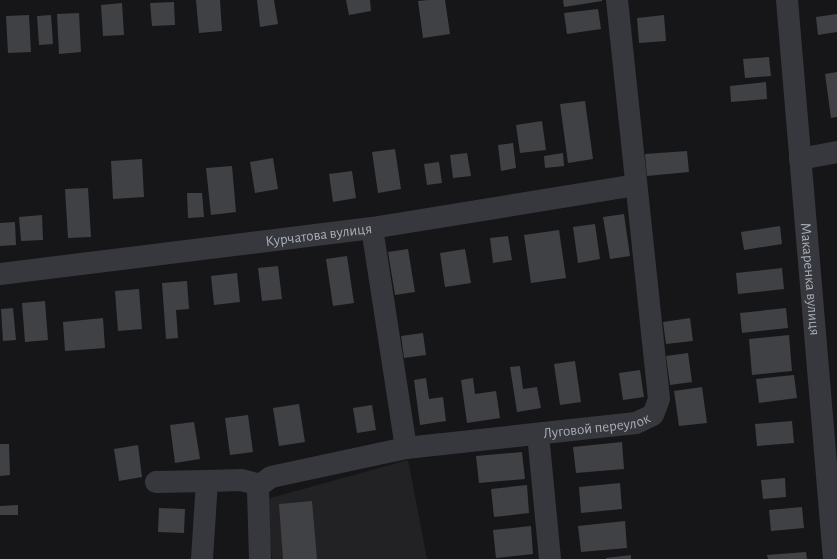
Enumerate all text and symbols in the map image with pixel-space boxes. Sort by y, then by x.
street label: Курчатова вулиця [264,221,373,249]
street label: Макаренка вулиця [798,222,823,336]
street label: Луговой переулок [542,410,652,441]

